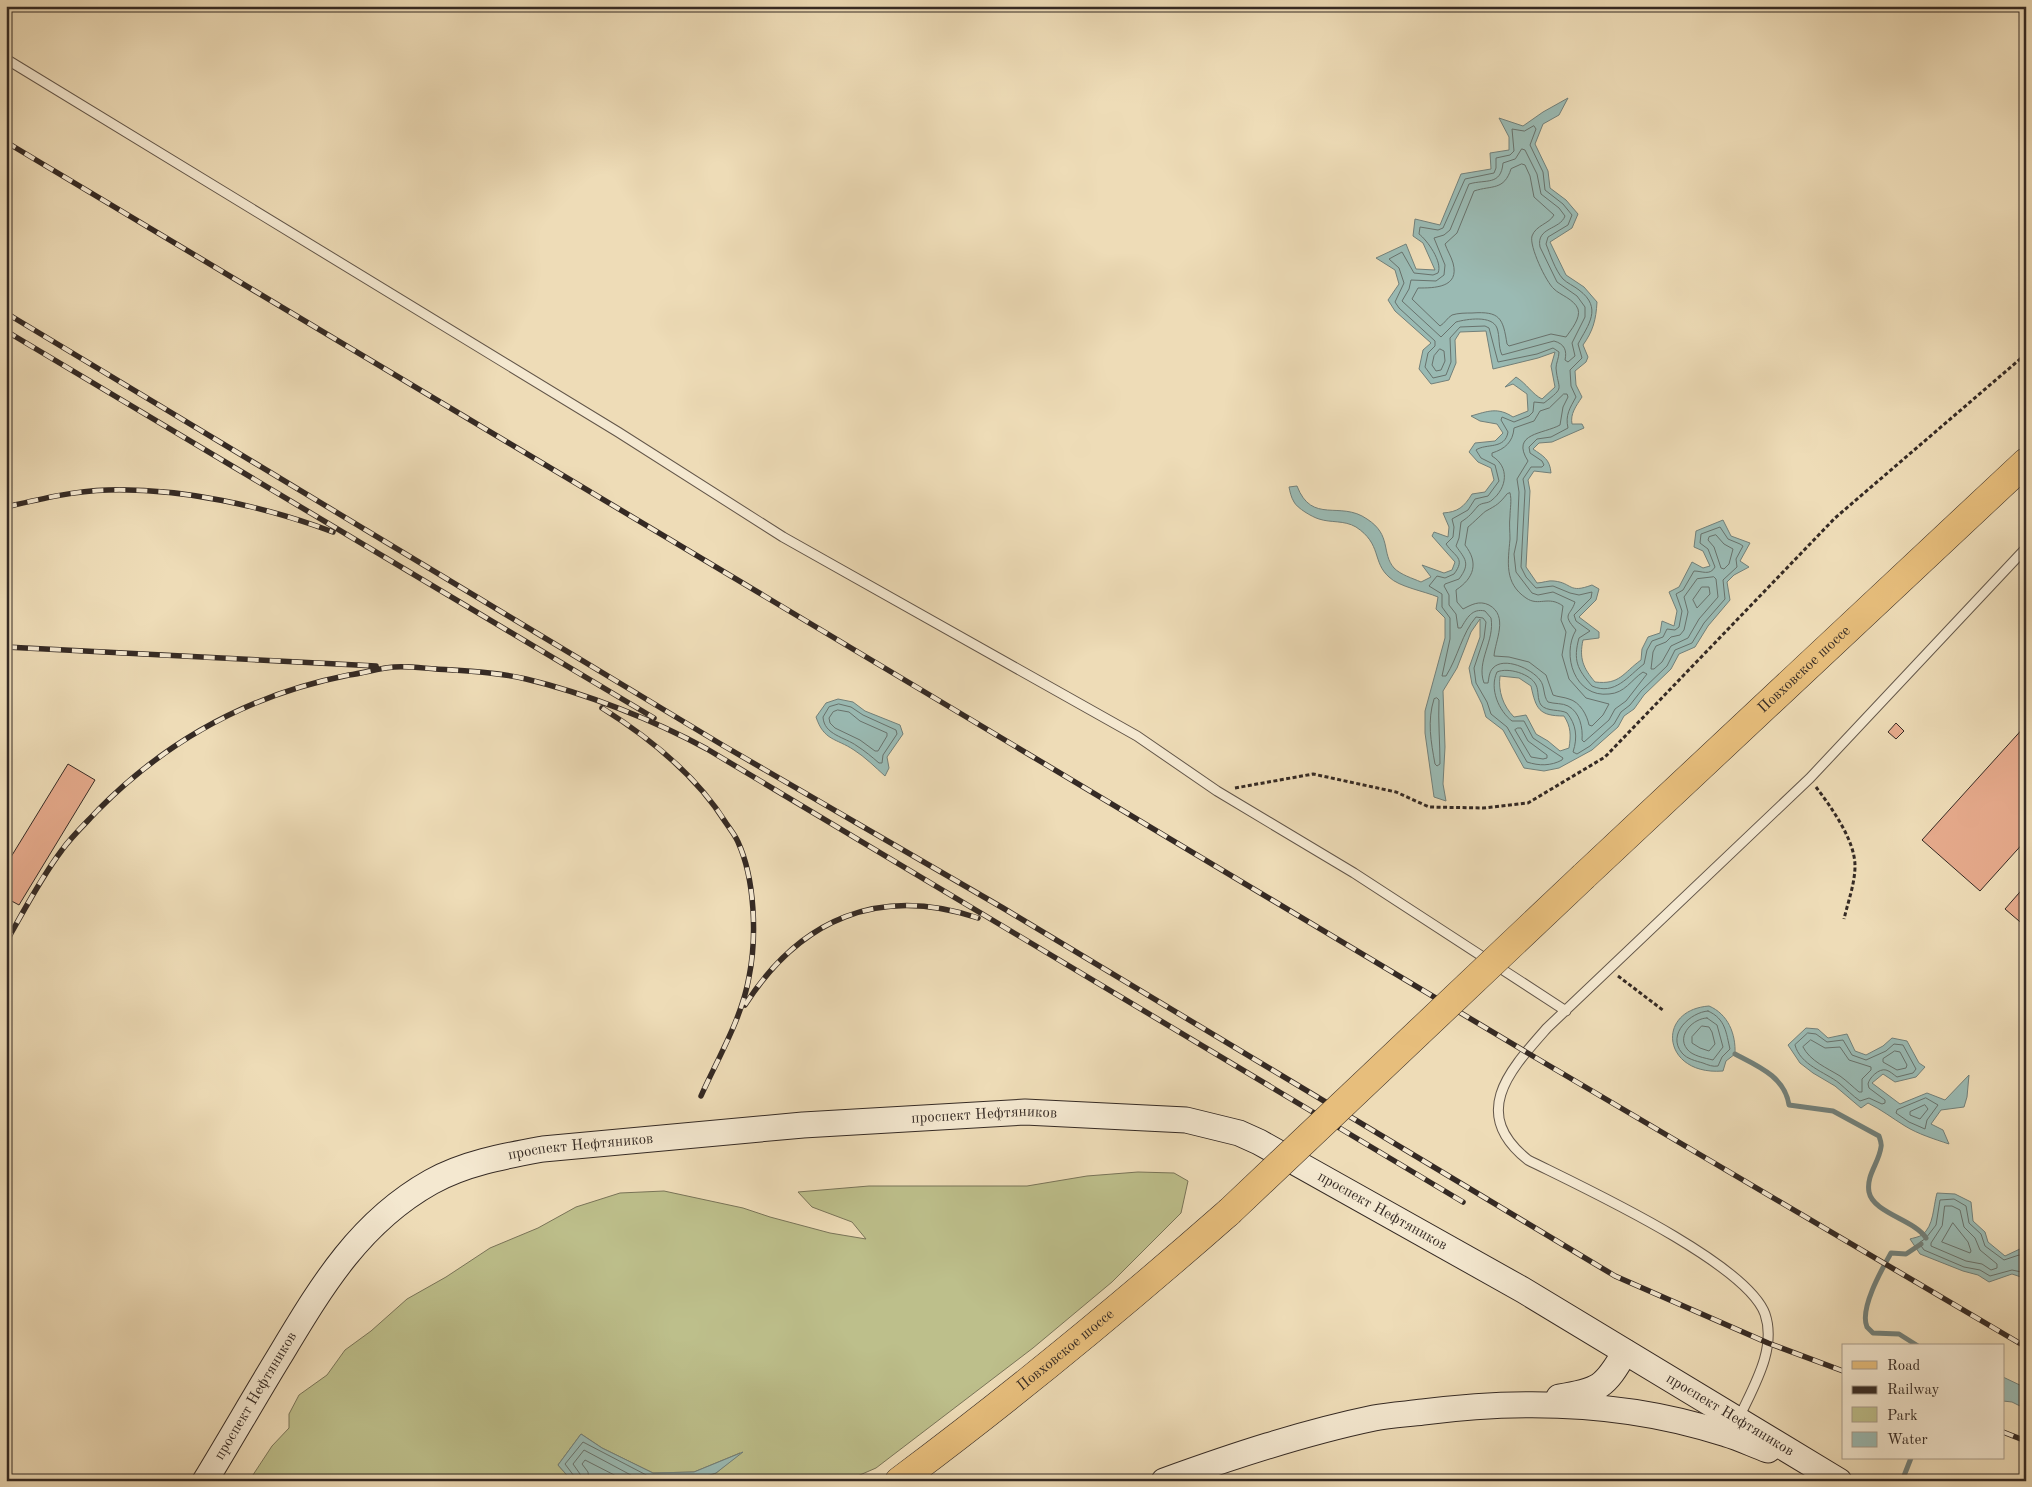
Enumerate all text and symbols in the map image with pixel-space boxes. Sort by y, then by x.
street label: Повховское шоссе [1755,623,1853,716]
street label: проспект Нефтяников [911,1104,1057,1126]
street label: проспект Нефтяников [507,1131,654,1163]
street label: проспект Нефтяников [1315,1169,1450,1253]
street label: Повховское шоссе [1015,1306,1117,1394]
street label: проспект Нефтяников [212,1329,300,1463]
legend [1842,1344,2004,1460]
text: Road [1887,1359,1921,1374]
street label: проспект Нефтяников [1663,1371,1796,1459]
text: Railway [1887,1383,1940,1398]
text: Park [1887,1409,1918,1424]
text: Water [1887,1433,1928,1448]

